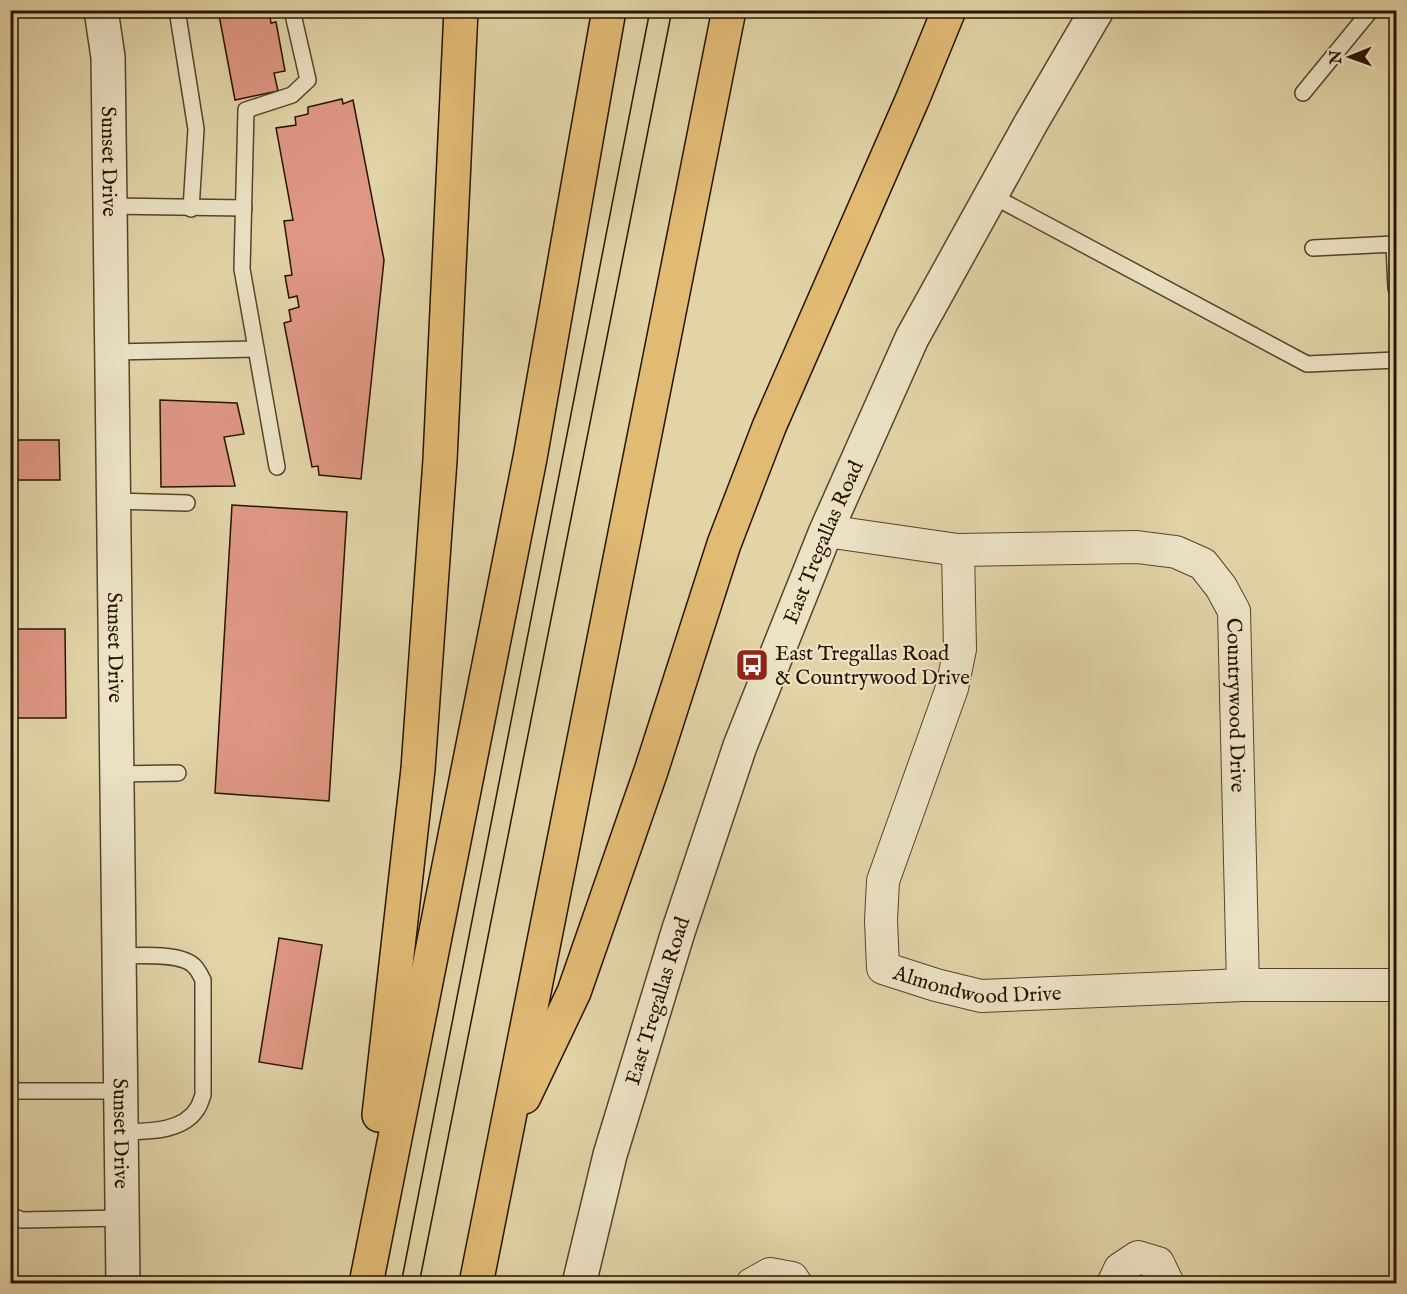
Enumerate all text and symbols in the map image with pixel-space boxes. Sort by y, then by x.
north arrow [1320,27,1380,87]
text: N [1327,50,1347,65]
street label: Sunset Drive [94,106,122,217]
street label: East Tregallas Road [778,456,871,628]
street label: Sunset Drive [100,592,128,703]
street label: Countrywood Drive [1219,618,1250,793]
place label: East Tregallas Road & Countrywood Drive [775,641,970,692]
bus stop icon: East Tregallas Road & Countrywood Drive [734,647,770,683]
street label: East Tregallas Road [620,913,697,1089]
street label: Almondwood Drive [889,960,1062,1012]
street label: Sunset Drive [106,1078,134,1189]

